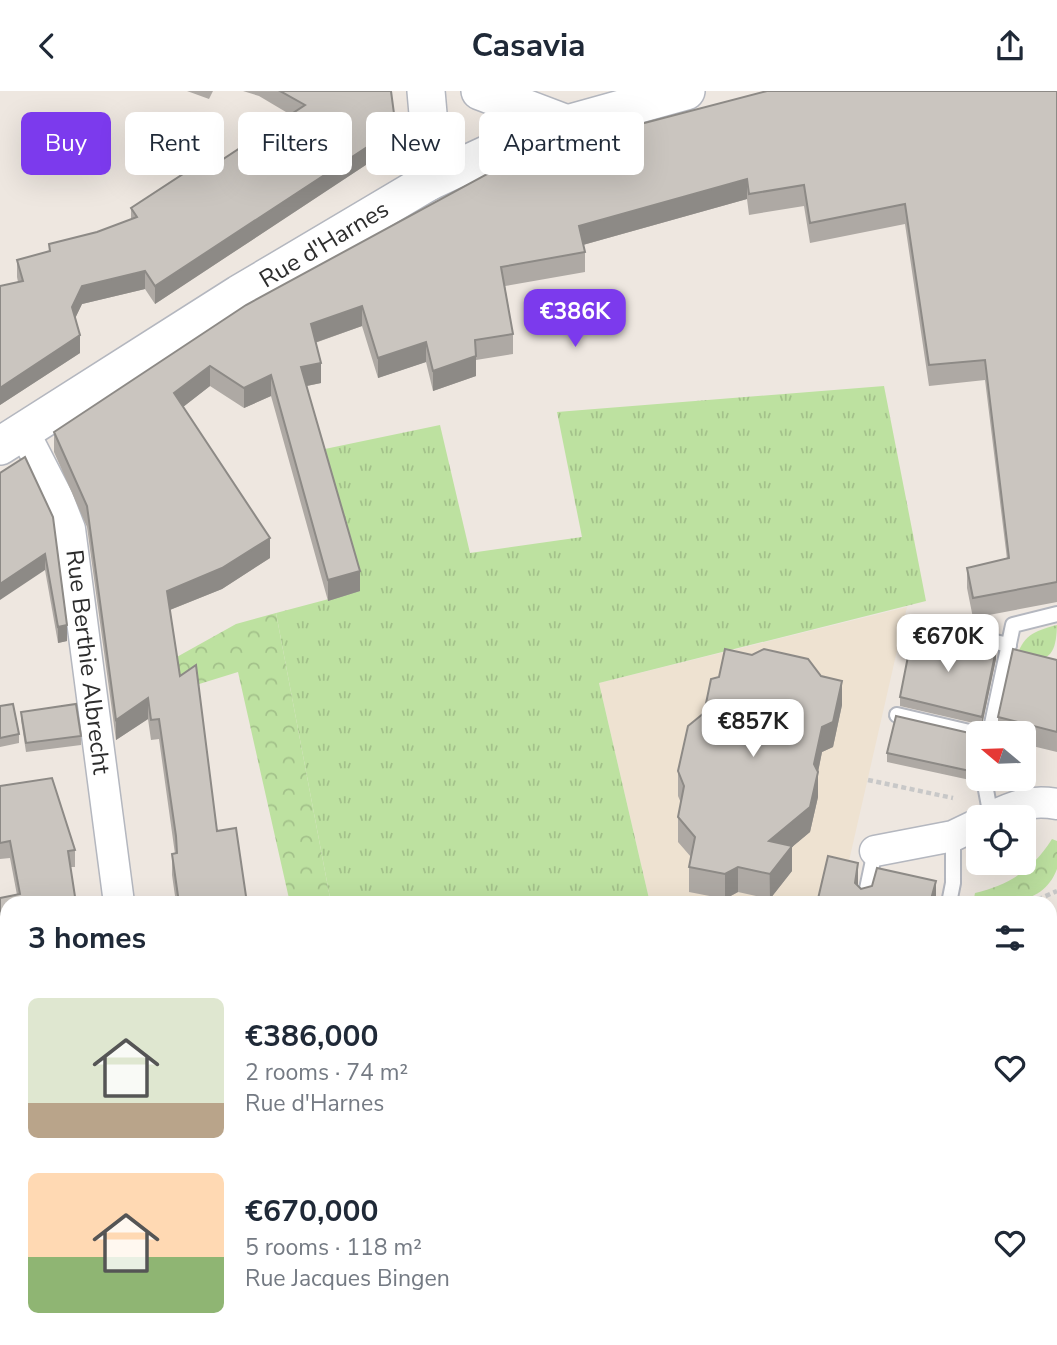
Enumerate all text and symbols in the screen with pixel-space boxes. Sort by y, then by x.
text: Casavia [471,24,586,67]
icon: back [28,27,66,65]
icon: share [991,27,1029,65]
chip: Buy [21,112,111,175]
chip: Rent [125,112,224,175]
chip: Filters [238,112,352,175]
chip: New [366,112,465,175]
chip: Apartment [479,112,644,175]
street label: Rue d'Harnes [253,193,395,295]
pin: €386K [526,289,624,349]
text: €386K [540,296,610,327]
street label: Rue Berthie Albrecht [58,548,118,777]
pin: €670K [899,615,997,674]
text: €670K [913,621,983,652]
pin: €857K [704,699,802,759]
text: €857K [718,706,788,737]
north arrow [966,721,1036,791]
map controls [966,721,1036,875]
button: locate [966,805,1036,875]
text: 3 homes [28,918,146,959]
icon: filters [991,919,1029,957]
text: €386,000 [245,1016,378,1057]
icon: home [84,1026,168,1110]
icon: heart [991,1049,1029,1087]
text: 2 rooms · 74 m² [245,1057,408,1088]
text: Rue d'Harnes [245,1088,384,1119]
text: €670,000 [245,1191,378,1232]
icon: home [84,1201,168,1285]
icon: heart [991,1224,1029,1262]
text: 5 rooms · 118 m² [245,1232,422,1263]
text: Rue Jacques Bingen [245,1263,450,1294]

